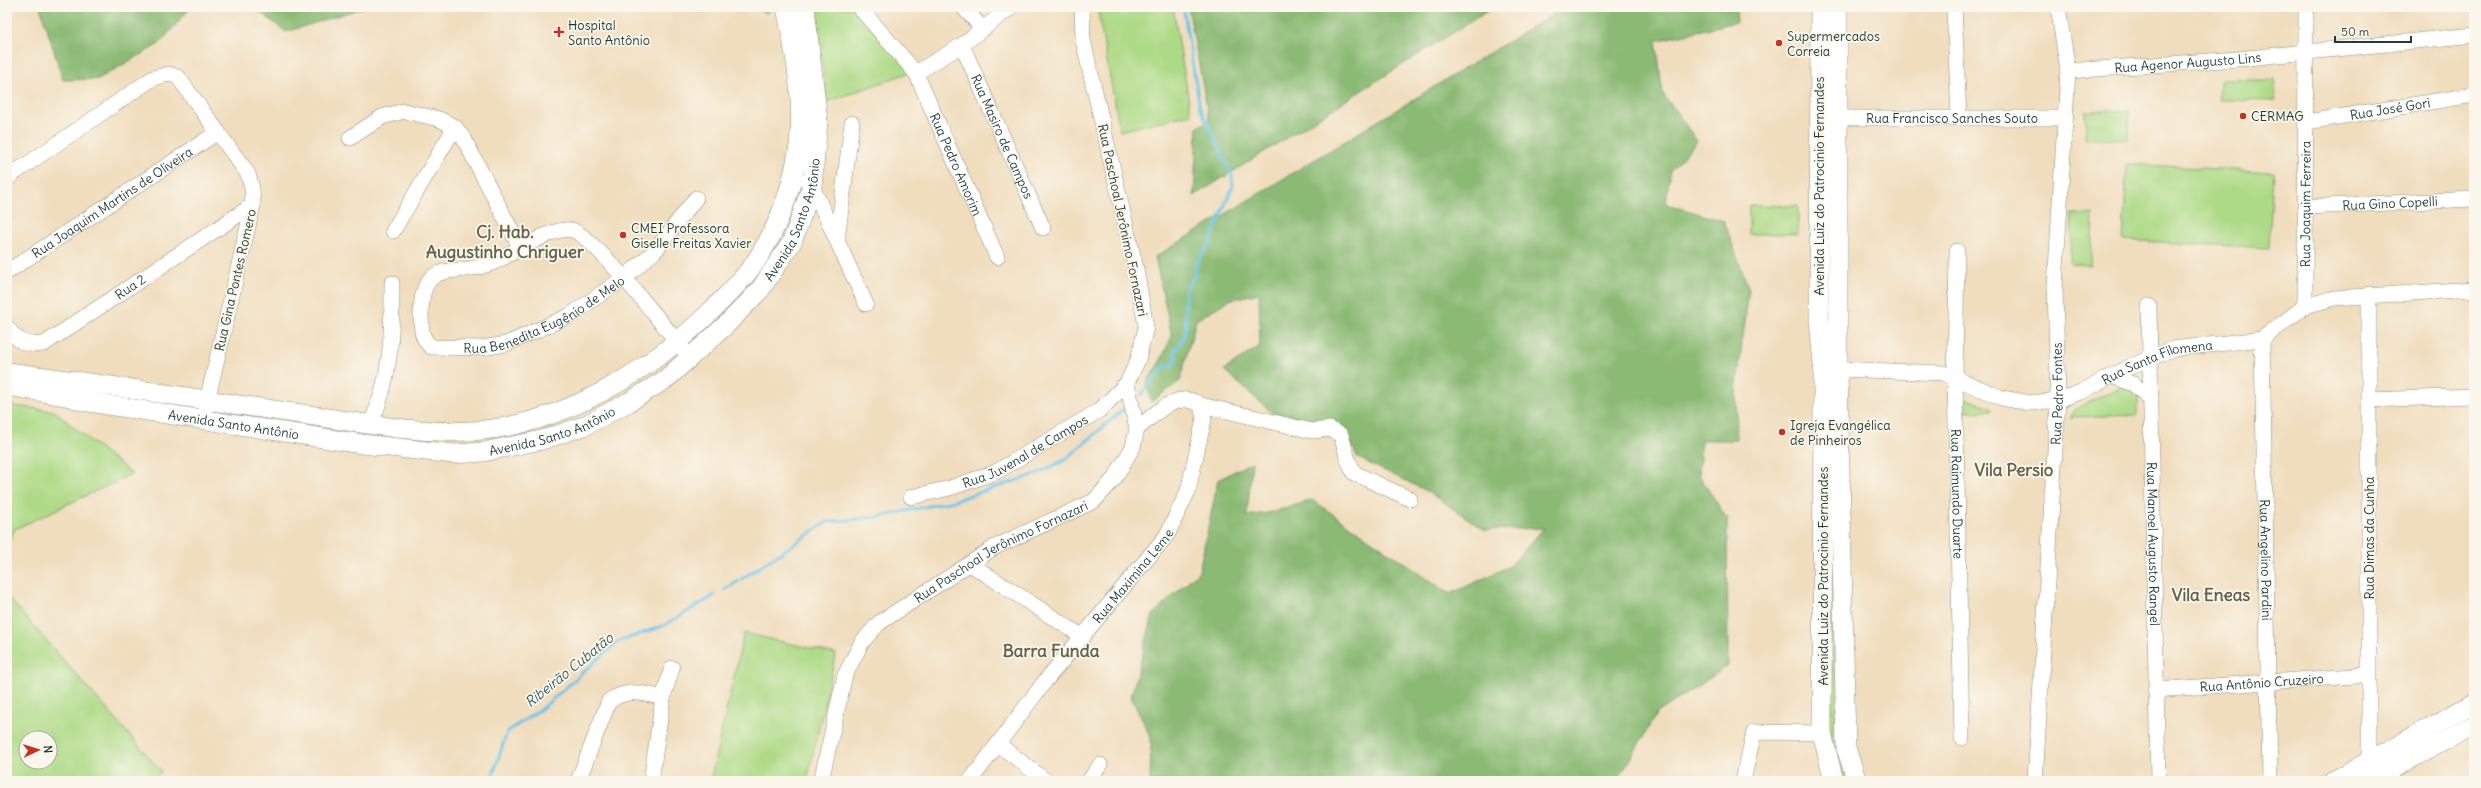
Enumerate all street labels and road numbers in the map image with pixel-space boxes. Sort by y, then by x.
street label: Rua Agenor Augusto Lins [2114,49,2262,77]
street label: Rua Masiro de Campos [967,72,1037,202]
street label: Avenida Luiz do Patrocinio Fernandes [1811,76,1828,296]
street label: Rua José Gori [2349,94,2432,124]
street label: Rua Pedro Amorim [926,110,986,219]
street label: Rua Francisco Sanches Souto [1866,110,2038,127]
street label: Rua Paschoal Jerônimo Fornazari [1094,122,1151,318]
street label: Rua Joaquim Ferreira [2297,141,2315,267]
street label: Rua Joaquim Martins de Oliveira [29,143,196,262]
street label: Avenida Santo Antônio [760,157,824,284]
street label: Rua Gino Copelli [2342,193,2438,214]
street label: Rua Gina Pontes Romero [211,207,260,353]
street label: Rua 2 [112,271,149,303]
street label: Rua Benedita Eugênio de Melo [463,272,628,357]
street label: Rua Santa Filomena [2099,337,2214,389]
street label: Rua Pedro Fontes [2047,342,2067,445]
street label: Avenida Santo Antônio [488,403,618,460]
street label: Avenida Santo Antônio [167,406,300,443]
street label: Rua Juvenal de Campos [960,411,1091,492]
street label: Rua Raimundo Duarte [1947,429,1967,559]
street label: Rua Manoel Augusto Rangel [2143,462,2163,626]
street label: Avenida Luiz do Patrocinio Fernandes [1815,466,1832,686]
street label: Rua Dimas da Cunha [2361,477,2378,599]
street label: Rua Paschoal Jerônimo Fornazari [911,497,1091,607]
street label: Rua Angelino Pardini [2256,499,2275,621]
street label: Rua Maximina Leme [1089,526,1178,627]
street label: Rua Antônio Cruzeiro [2199,670,2324,696]

